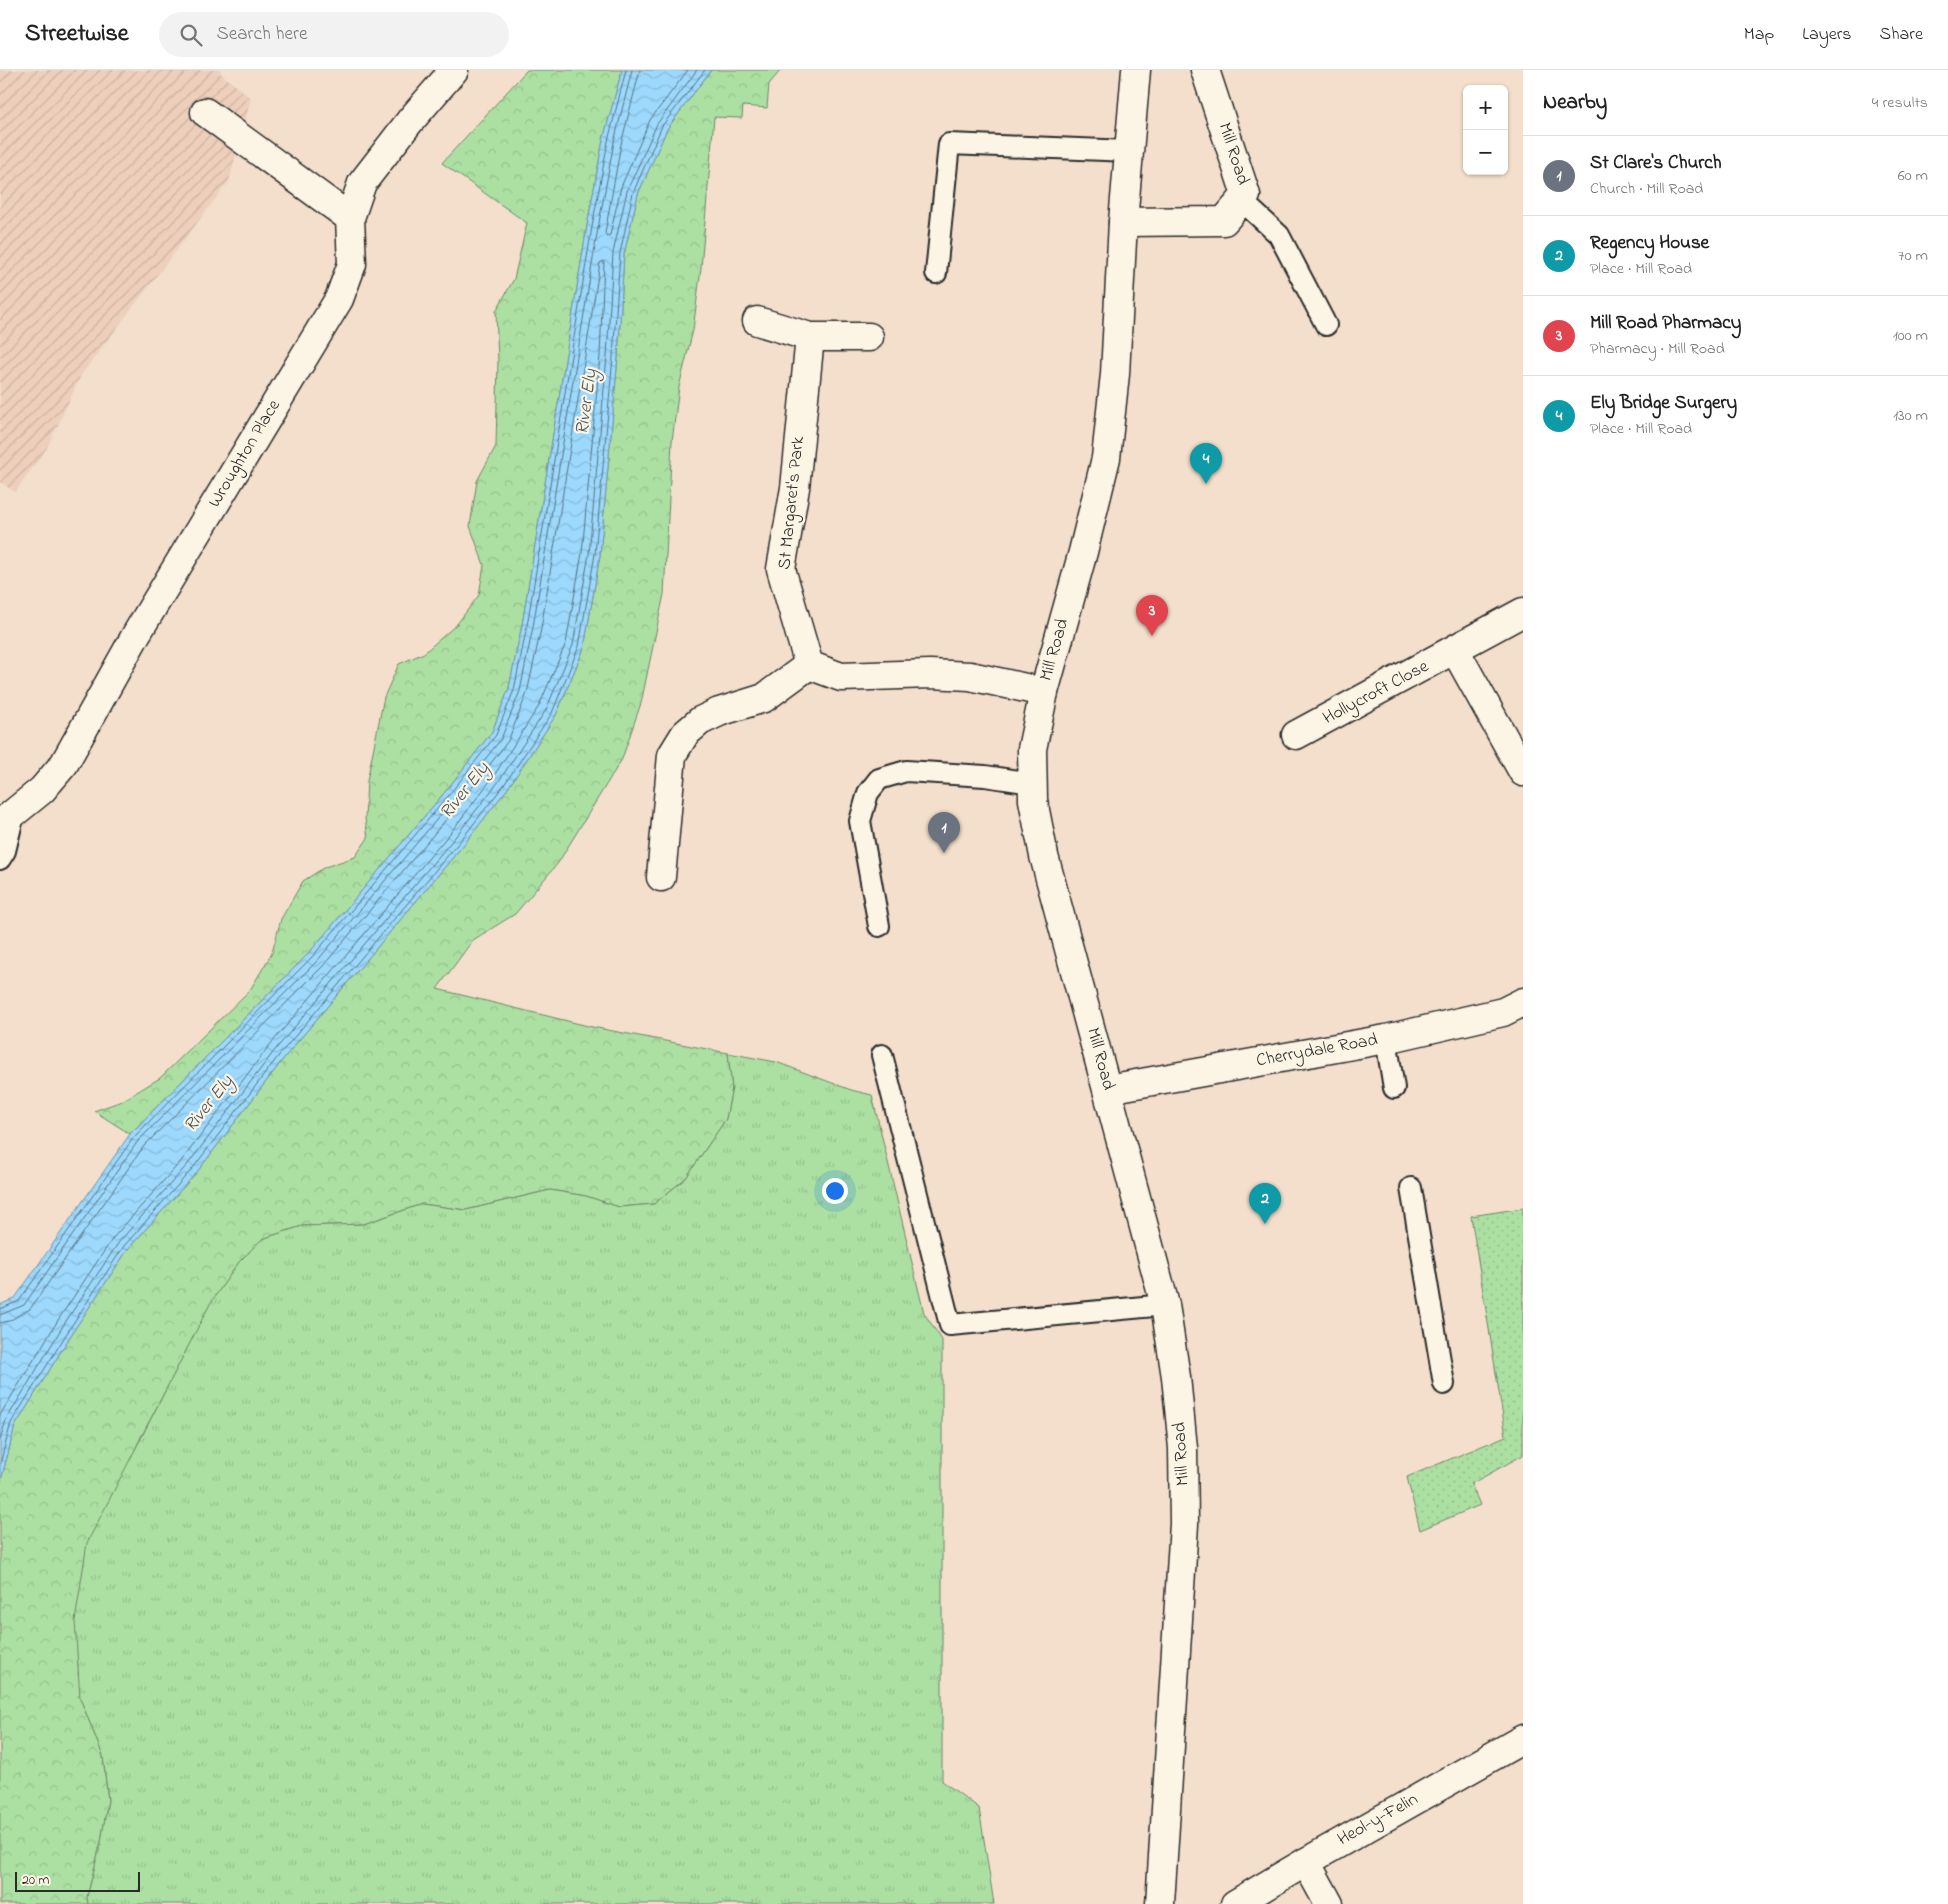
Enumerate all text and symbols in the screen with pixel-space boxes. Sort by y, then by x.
search box [159,12,509,57]
text: Streetwise [25,17,129,52]
icon: search [177,21,205,49]
text: Search here [217,21,308,48]
text: Map [1744,22,1774,48]
text: Layers [1802,22,1852,48]
text: Share [1880,22,1923,48]
map controls [1463,85,1508,175]
button: + [1463,85,1508,130]
text: Nearby [1543,88,1607,118]
text: 4 results [1872,91,1928,115]
street label: Mill Road [1211,120,1255,188]
button: − [1463,130,1508,175]
text: St Clare's Church [1590,150,1722,177]
text: 1 [1556,164,1562,188]
text: 60 m [1898,164,1928,188]
text: Church · Mill Road [1590,177,1703,201]
text: Regency House [1590,230,1709,257]
text: 2 [1555,244,1563,268]
text: 70 m [1898,244,1928,268]
text: Place · Mill Road [1590,257,1692,281]
text: Mill Road Pharmacy [1590,310,1741,337]
text: 3 [1556,324,1562,348]
text: 100 m [1893,324,1928,348]
text: Pharmacy · Mill Road [1590,337,1725,361]
water label: River Ely [569,367,605,437]
text: Ely Bridge Surgery [1590,390,1737,417]
street label: Wroughton Place [202,394,289,513]
text: 4 [1556,404,1562,428]
text: 130 m [1893,404,1928,428]
text: Place · Mill Road [1590,417,1692,441]
street label: St Margaret's Park [772,435,813,571]
pin: 4 [1190,443,1222,484]
pin: 3 [1136,595,1168,636]
street label: Mill Road [1034,616,1076,684]
street label: Hollycroft Close [1318,654,1434,732]
water label: River Ely [434,756,497,825]
pin: 1 [928,812,960,853]
street label: Mill Road [1079,1025,1121,1093]
street label: Cherrydale Road [1254,1028,1380,1074]
water label: River Ely [178,1069,241,1138]
your location [822,1178,848,1204]
pin: 2 [1249,1183,1281,1224]
street label: Mill Road [1167,1421,1197,1487]
street label: Heol-y-Felin [1333,1787,1423,1853]
scale bar [15,1869,140,1892]
text: 20 m [22,1870,49,1891]

